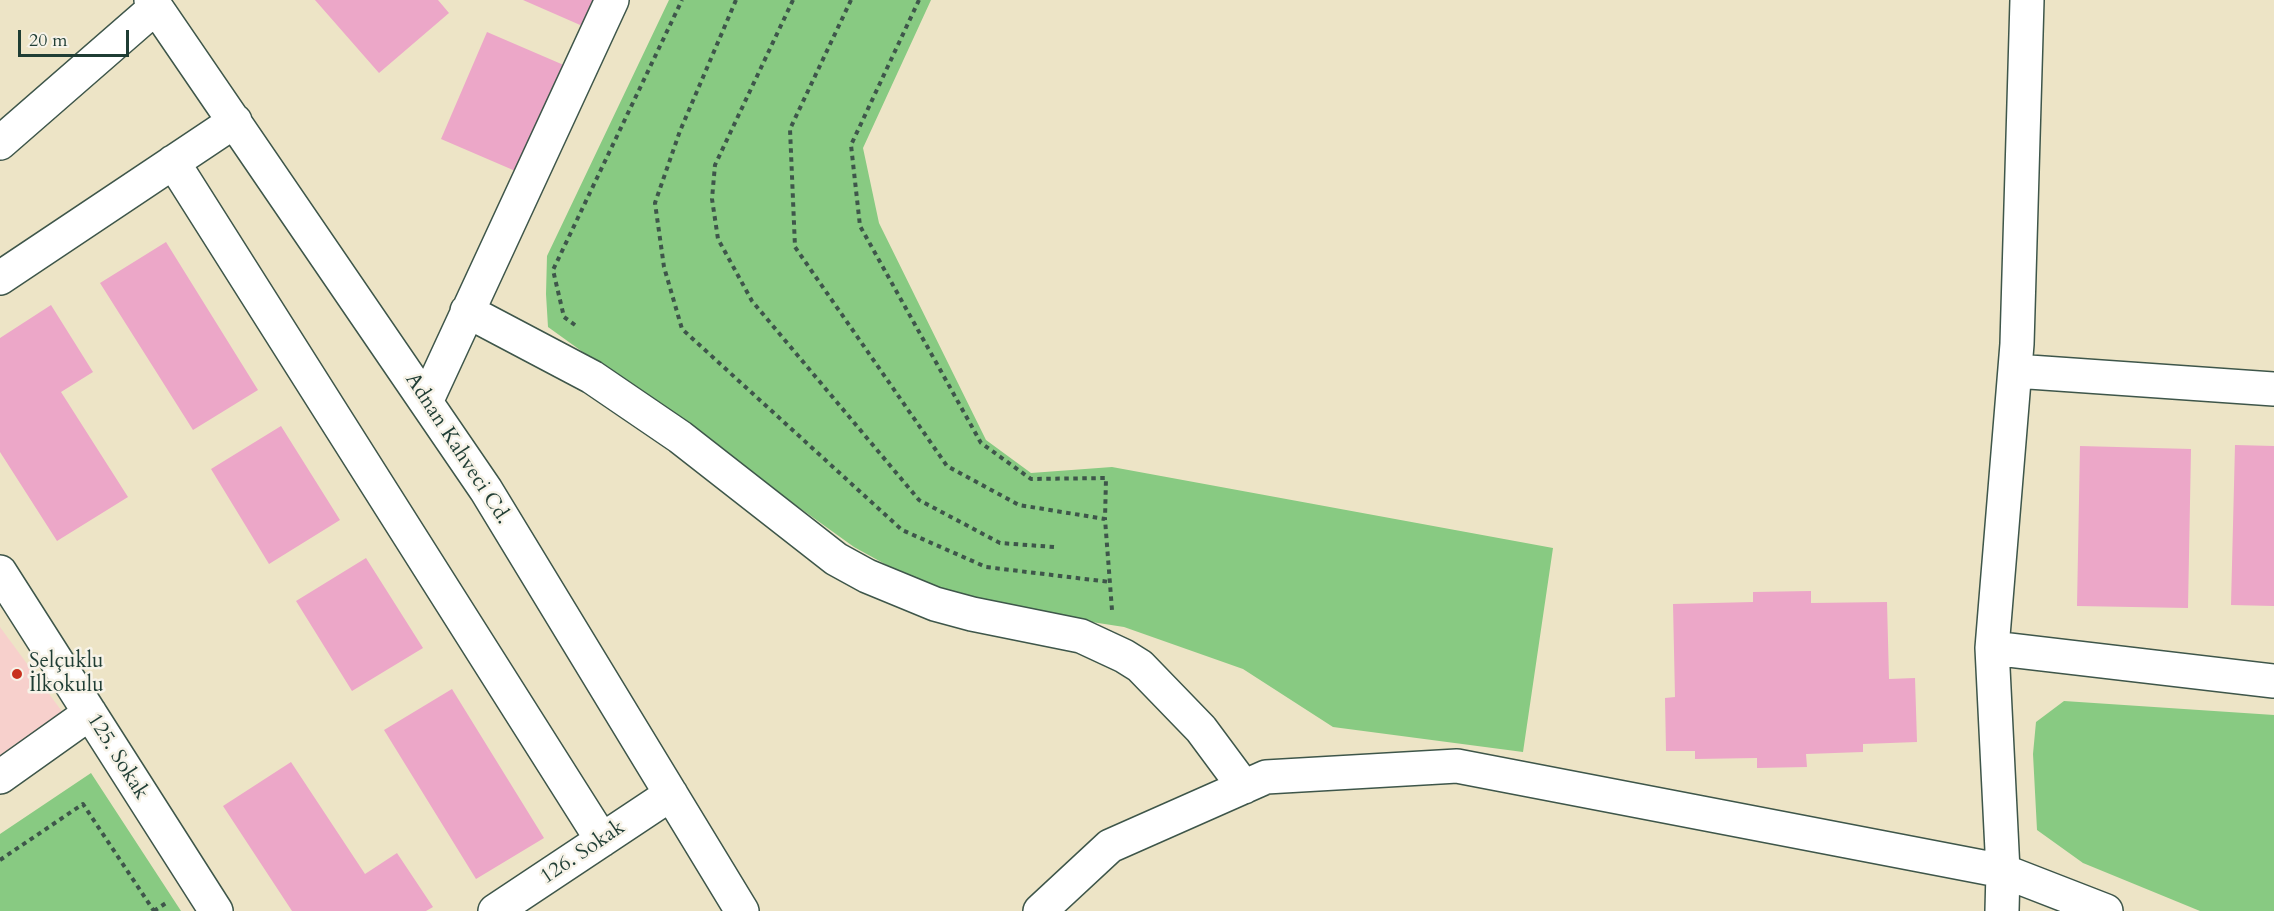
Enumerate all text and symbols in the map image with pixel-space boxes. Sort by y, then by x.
scale bar [21,18,132,56]
text: 20 m [29,28,68,53]
street label: Adnan Kahveci Cd. [399,369,515,529]
place label: Selçuklu İlkokulu [29,649,104,699]
marker: Selçuklu İlkokulu [10,667,24,681]
street label: 125. Sokak [81,709,153,805]
street label: 126. Sokak [536,816,630,890]

